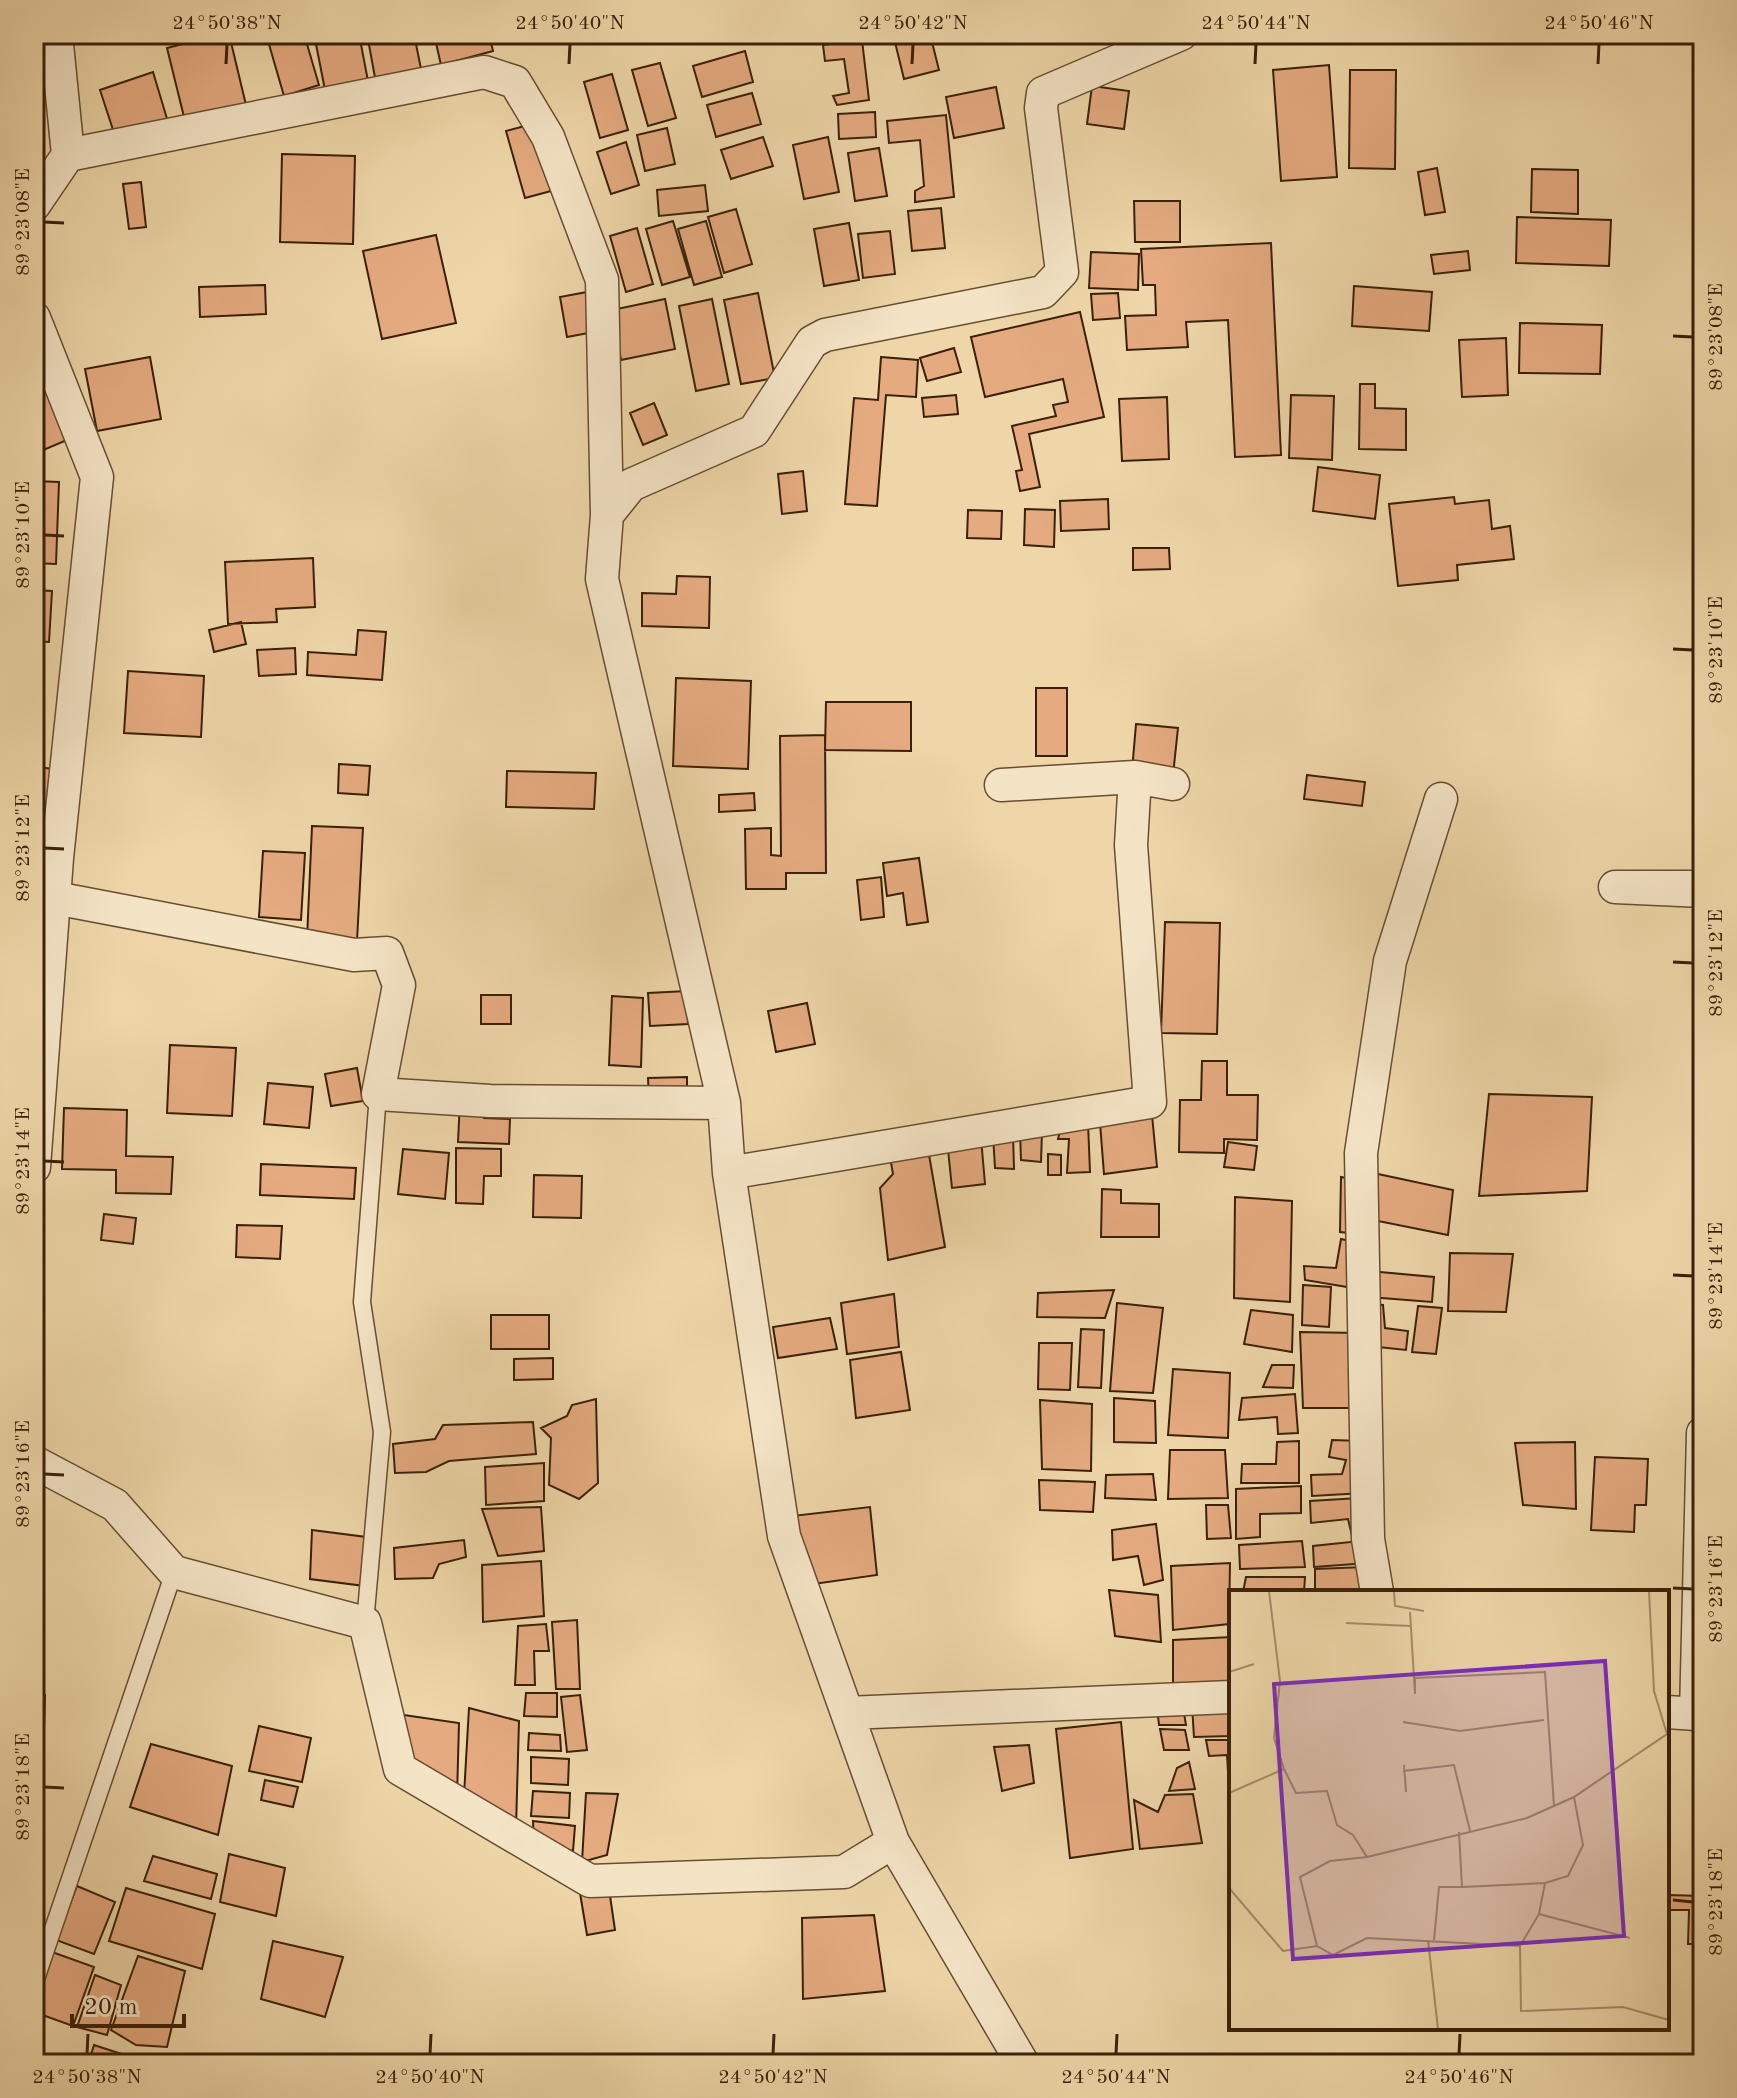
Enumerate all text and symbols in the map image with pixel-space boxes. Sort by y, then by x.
text: 24°50'38"N [172,14,282,34]
text: 24°50'40"N [515,14,625,34]
text: 24°50'42"N [858,14,968,34]
text: 24°50'44"N [1201,14,1311,34]
text: 24°50'46"N [1544,14,1654,34]
text: 89°23'08"E [14,168,34,276]
text: 89°23'08"E [1707,283,1727,391]
text: 89°23'10"E [14,481,34,589]
text: 89°23'10"E [1707,596,1727,704]
text: 89°23'12"E [14,794,34,902]
text: 89°23'12"E [1707,909,1727,1017]
text: 89°23'14"E [14,1107,34,1215]
text: 89°23'14"E [1707,1222,1727,1330]
text: 89°23'16"E [14,1420,34,1528]
text: 89°23'16"E [1707,1535,1727,1643]
inset map [1229,1590,1669,2030]
text: 89°23'18"E [14,1733,34,1841]
text: 89°23'18"E [1707,1848,1727,1956]
scale bar [72,1978,184,2028]
text: 20 m [84,1996,138,2020]
text: 24°50'38"N [32,2068,142,2088]
text: 24°50'40"N [375,2068,485,2088]
text: 24°50'42"N [718,2068,828,2088]
text: 24°50'44"N [1061,2068,1171,2088]
text: 24°50'46"N [1404,2068,1514,2088]

